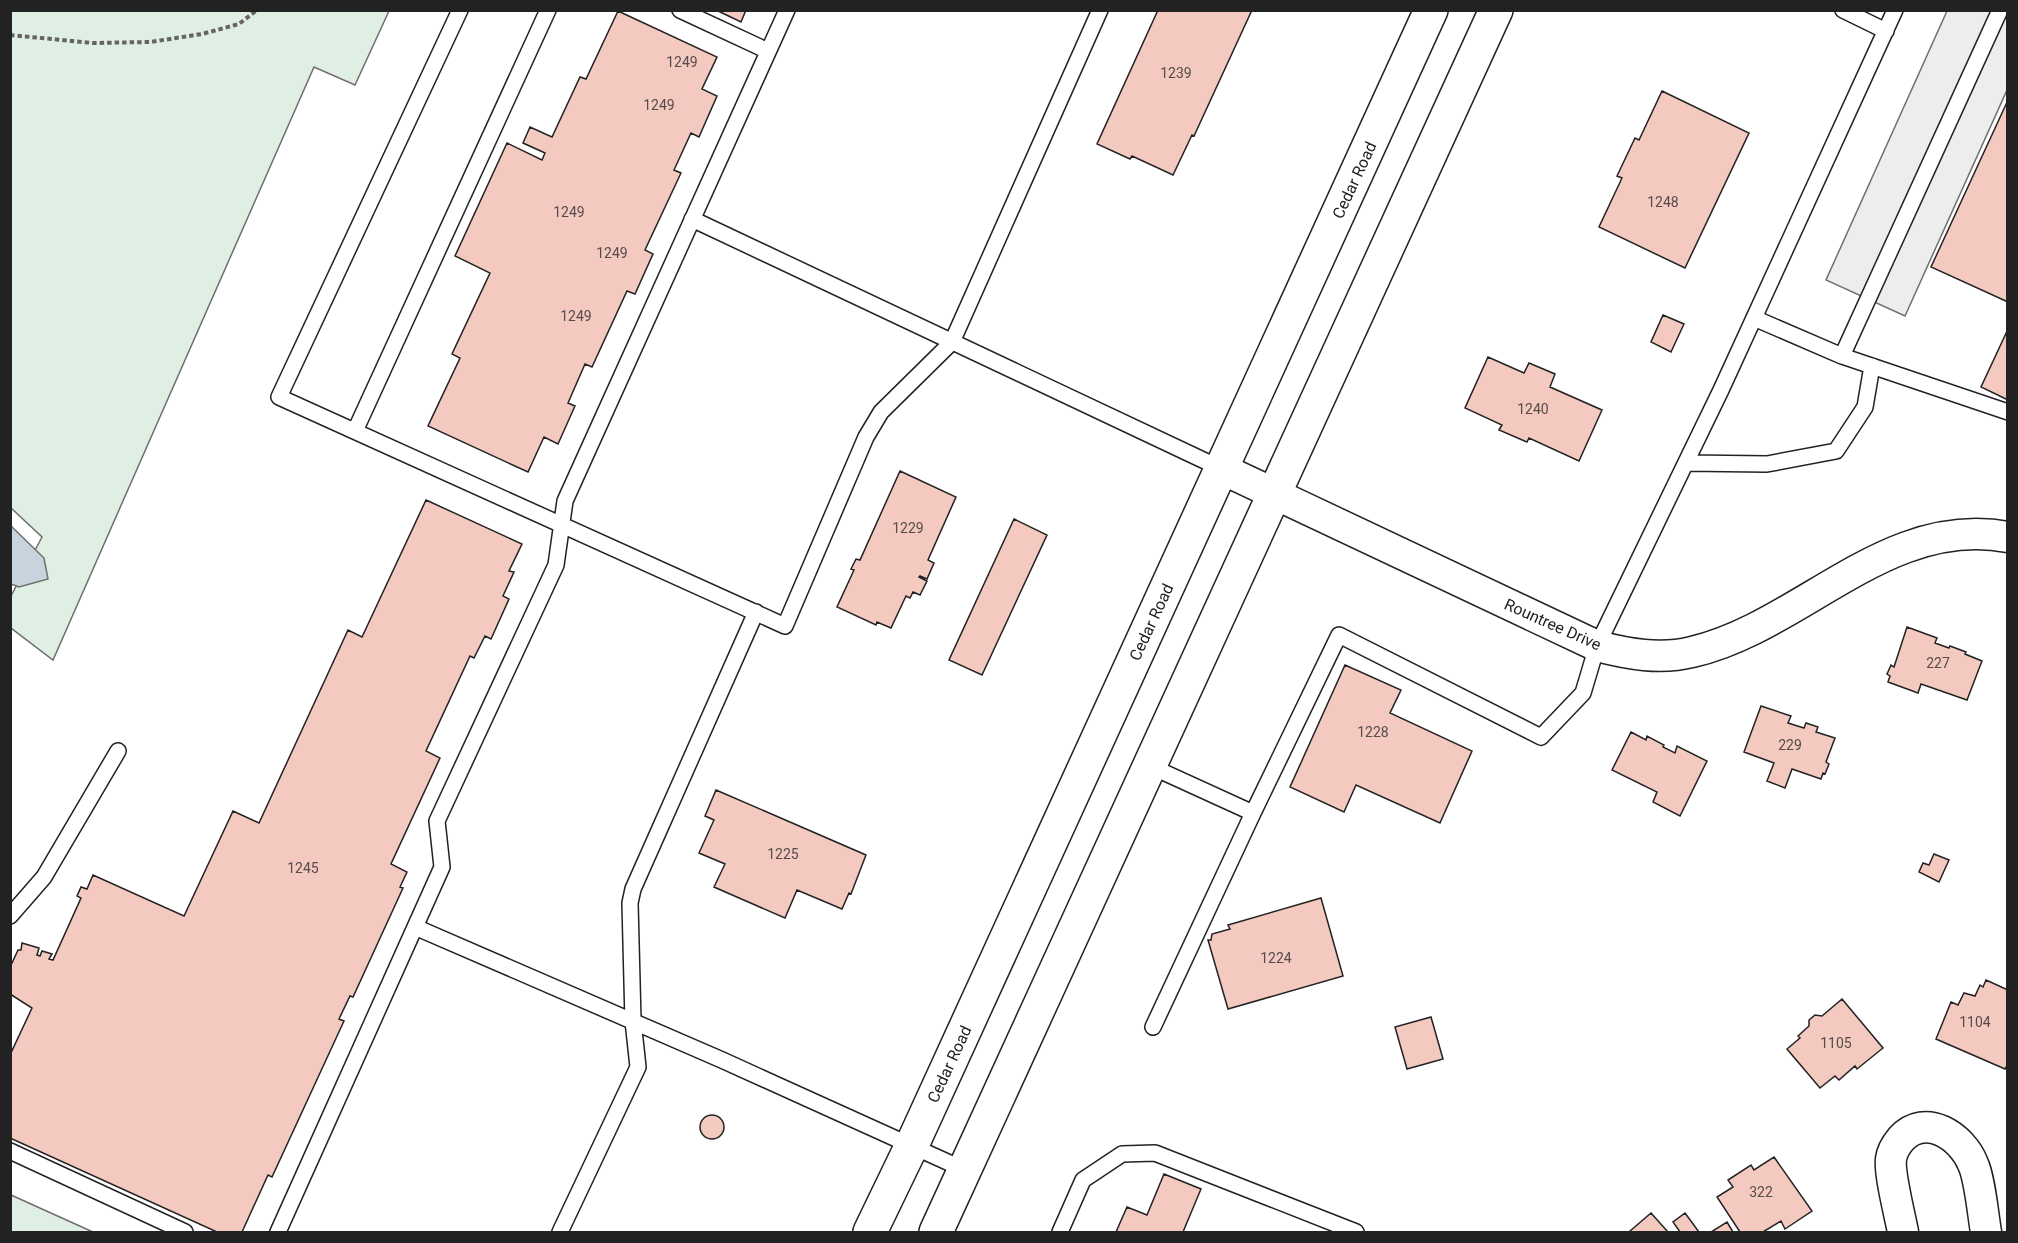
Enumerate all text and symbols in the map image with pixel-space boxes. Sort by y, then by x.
house number: 1249 [666,54,698,70]
house number: 1239 [1160,65,1192,81]
house number: 1249 [643,97,675,113]
street label: Cedar Road [1328,139,1381,222]
house number: 1248 [1647,194,1679,210]
house number: 1249 [553,204,585,220]
house number: 1249 [596,245,628,261]
house number: 1249 [560,308,592,324]
house number: 1240 [1517,401,1549,417]
house number: 1229 [892,520,924,536]
street label: Cedar Road [1125,581,1178,664]
street label: Rountree Drive [1501,595,1604,654]
house number: 227 [1926,655,1950,671]
house number: 1228 [1357,724,1389,740]
house number: 229 [1778,737,1802,753]
house number: 1225 [767,846,799,862]
house number: 1245 [287,860,319,876]
house number: 1224 [1260,950,1292,966]
house number: 1104 [1959,1014,1991,1030]
street label: Cedar Road [923,1023,976,1106]
house number: 1105 [1820,1035,1852,1051]
house number: 322 [1749,1184,1773,1200]

